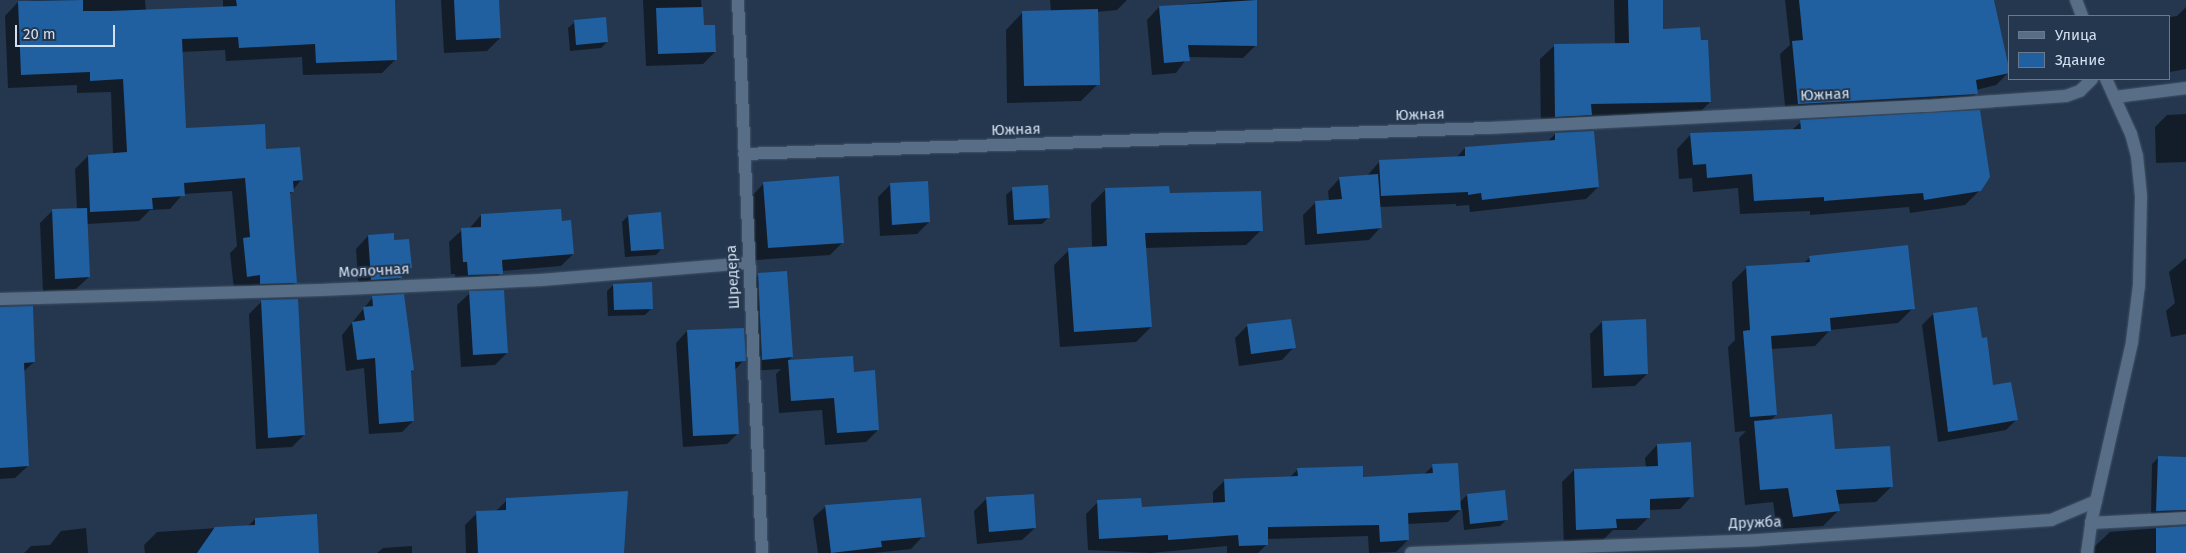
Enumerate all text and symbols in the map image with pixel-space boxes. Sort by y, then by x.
scale bar [18,15,118,47]
legend [2008,15,2171,80]
text: 20 m [23,25,56,43]
text: Улица [2055,26,2097,44]
text: Здание [2055,51,2105,69]
street label: Южная [1800,85,1850,105]
street label: Южная [1395,105,1445,125]
street label: Южная [991,120,1041,140]
street label: Шредера [722,244,744,310]
street label: Молочная [338,260,410,282]
street label: Дружба [1728,513,1782,533]

